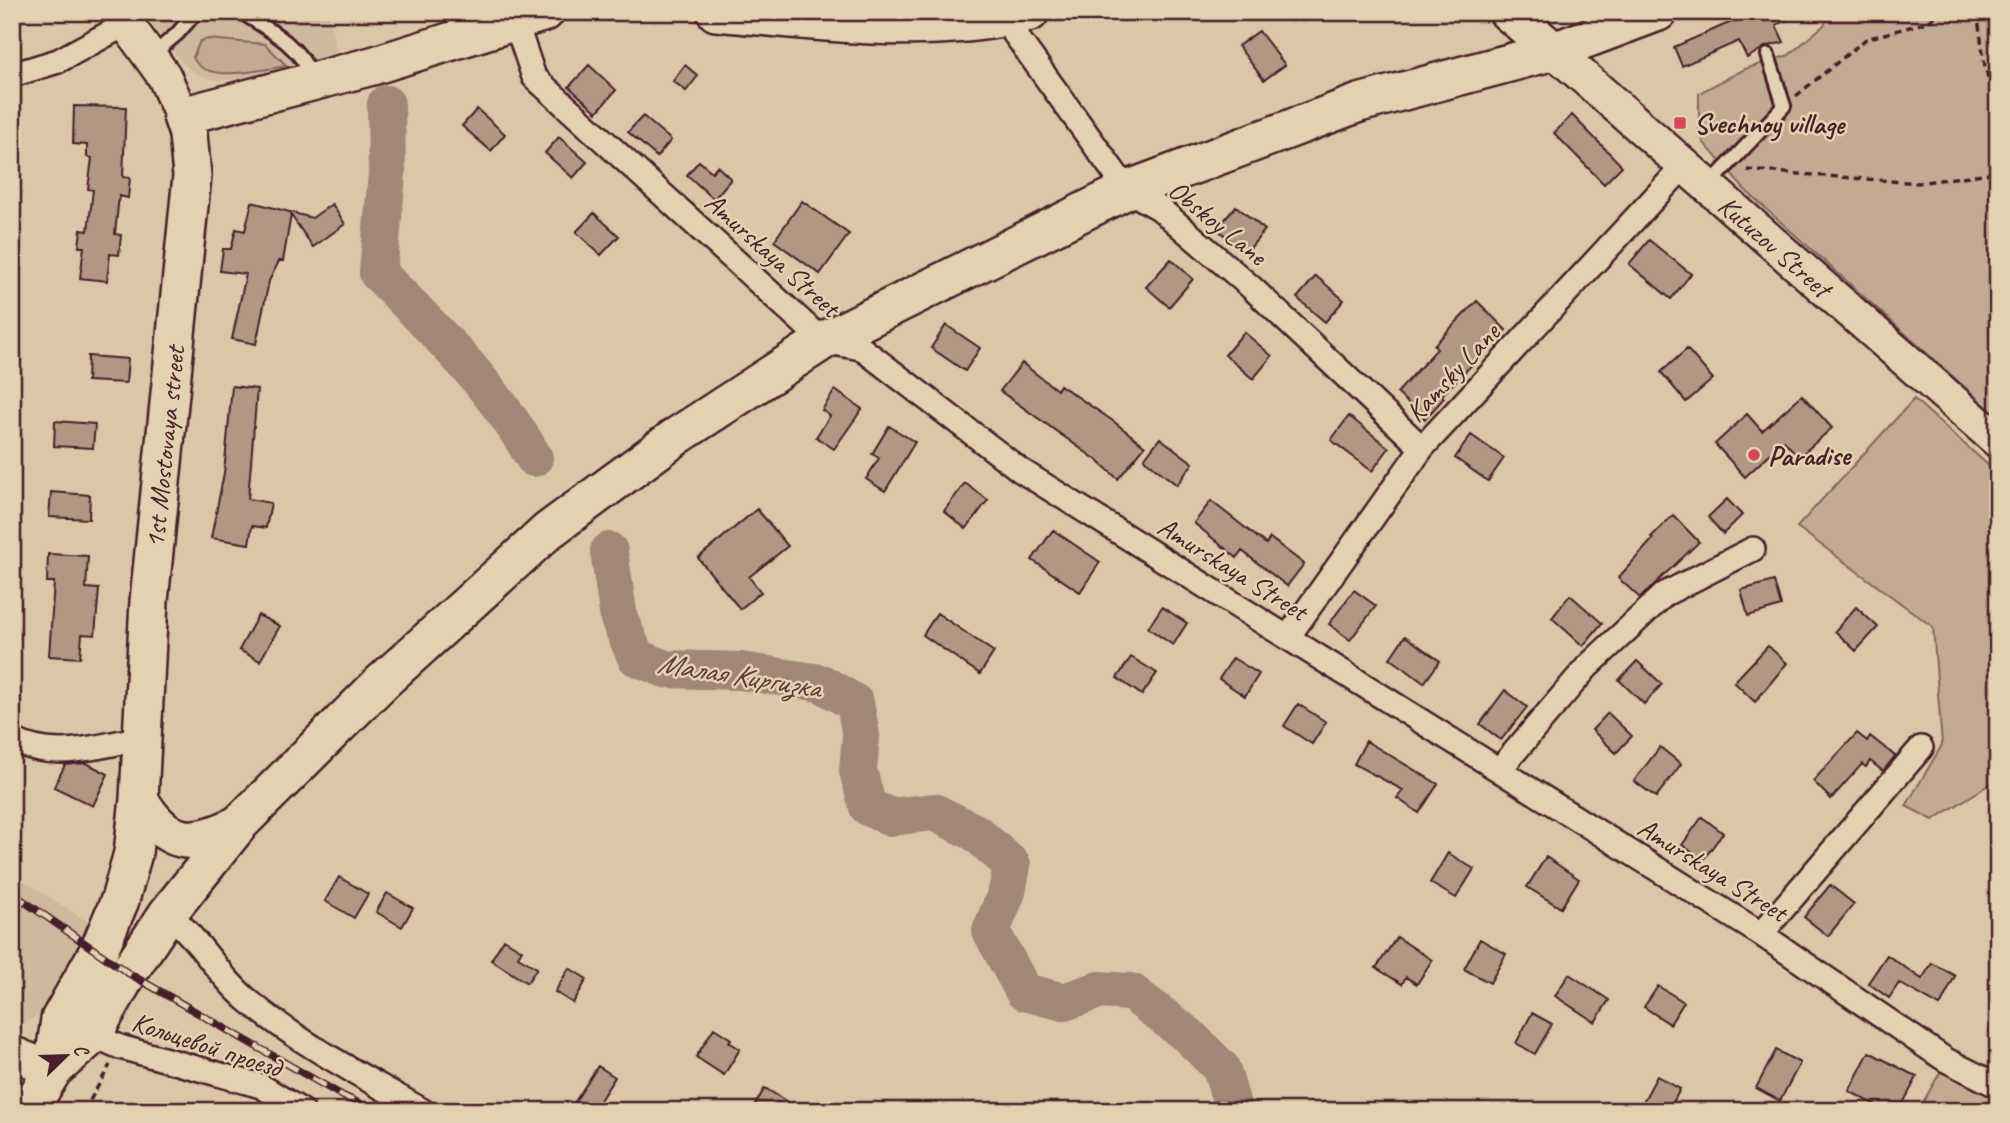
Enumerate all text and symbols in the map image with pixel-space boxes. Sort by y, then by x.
place label: Svechnoy village [1694,106,1847,142]
marker: Svechnoy village [1672,115,1688,131]
street label: Obskoy Lane [1161,172,1275,274]
street label: Amurskaya Street [698,185,849,326]
street label: Kutuzov Street [1711,188,1841,307]
street label: Kamsky Lane [1398,314,1508,429]
street label: 1st Mostovaya street [137,342,193,550]
place label: Paradise [1768,438,1853,473]
marker: Paradise [1746,447,1762,463]
street label: Amurskaya Street [1152,509,1316,630]
water label: Малая Киргизка [655,643,827,707]
street label: Amurskaya Street [1632,810,1796,931]
street label: Кольцевой проезд [128,1004,289,1086]
north arrow [32,1021,102,1092]
text: С [68,1041,95,1061]

